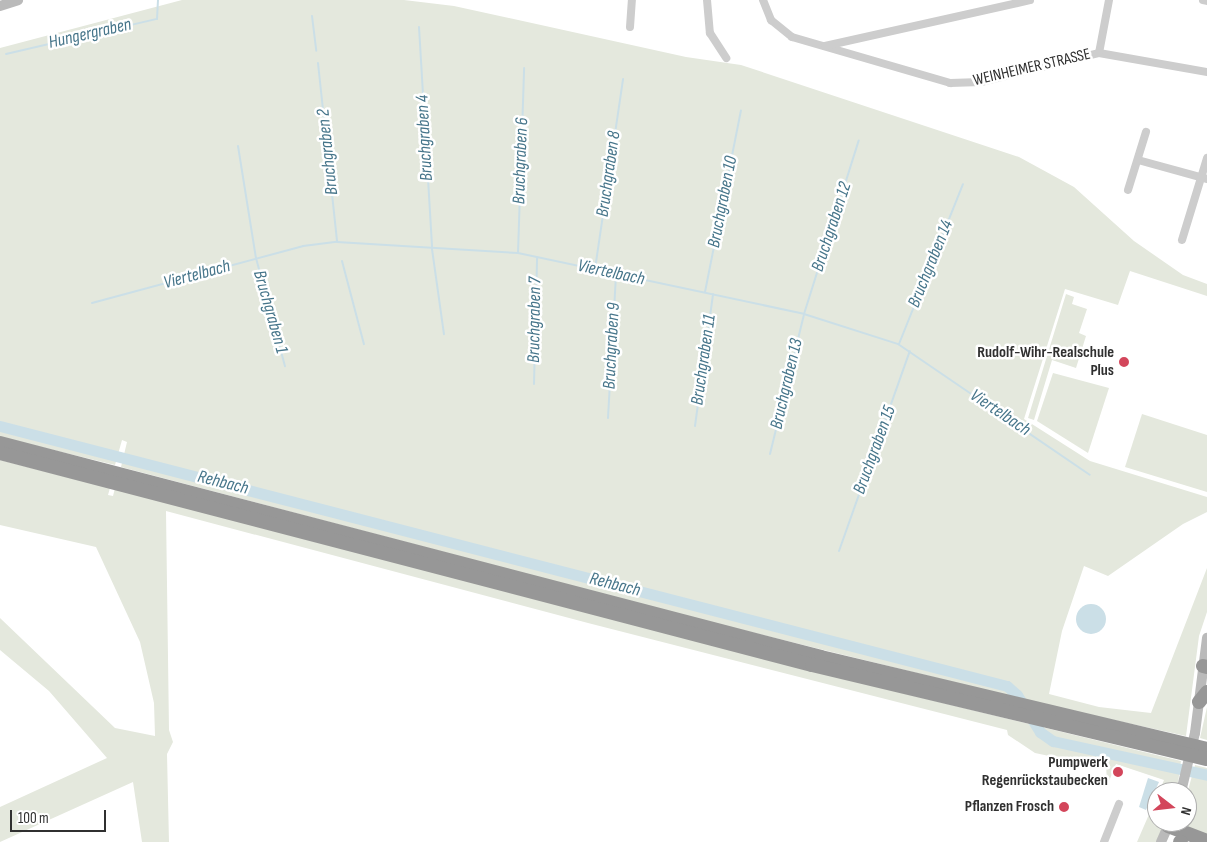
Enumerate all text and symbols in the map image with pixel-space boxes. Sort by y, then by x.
water label: Hungergraben [47,14,133,54]
street label: WEINHEIMER STRASSE [971,45,1093,91]
water label: Bruchgraben 4 [412,94,438,182]
water label: Bruchgraben 2 [313,108,343,196]
water label: Bruchgraben 6 [509,117,533,205]
water label: Bruchgraben 8 [592,130,626,218]
water label: Bruchgraben 10 [704,154,742,250]
water label: Bruchgraben 12 [807,180,857,274]
water label: Bruchgraben 14 [904,217,958,311]
water label: Viertelbach [575,255,647,291]
water label: Viertelbach [161,256,233,294]
water label: Bruchgraben 1 [248,268,292,356]
water label: Bruchgraben 7 [523,277,547,363]
water label: Bruchgraben 9 [599,302,625,390]
water label: Bruchgraben 11 [687,313,721,407]
water label: Bruchgraben 13 [766,337,808,431]
place label: Rudolf-Wihr-Realschule Plus [977,343,1114,381]
marker: Rudolf-Wihr-Realschule Plus [1118,356,1130,368]
water label: Viertelbach [966,385,1034,441]
water label: Bruchgraben 15 [849,403,901,497]
water label: Rehbach [195,466,251,500]
water label: Rehbach [587,568,643,602]
place label: Pumpwerk Regenrückstaubecken [982,753,1108,791]
marker: Pumpwerk Regenrückstaubecken [1112,766,1124,778]
north arrow [1147,782,1197,832]
place label: Pflanzen Frosch [965,797,1054,817]
scale bar [12,800,109,832]
marker: Pflanzen Frosch [1058,801,1070,813]
text: N [1177,805,1195,817]
text: 100 m [18,809,49,828]

